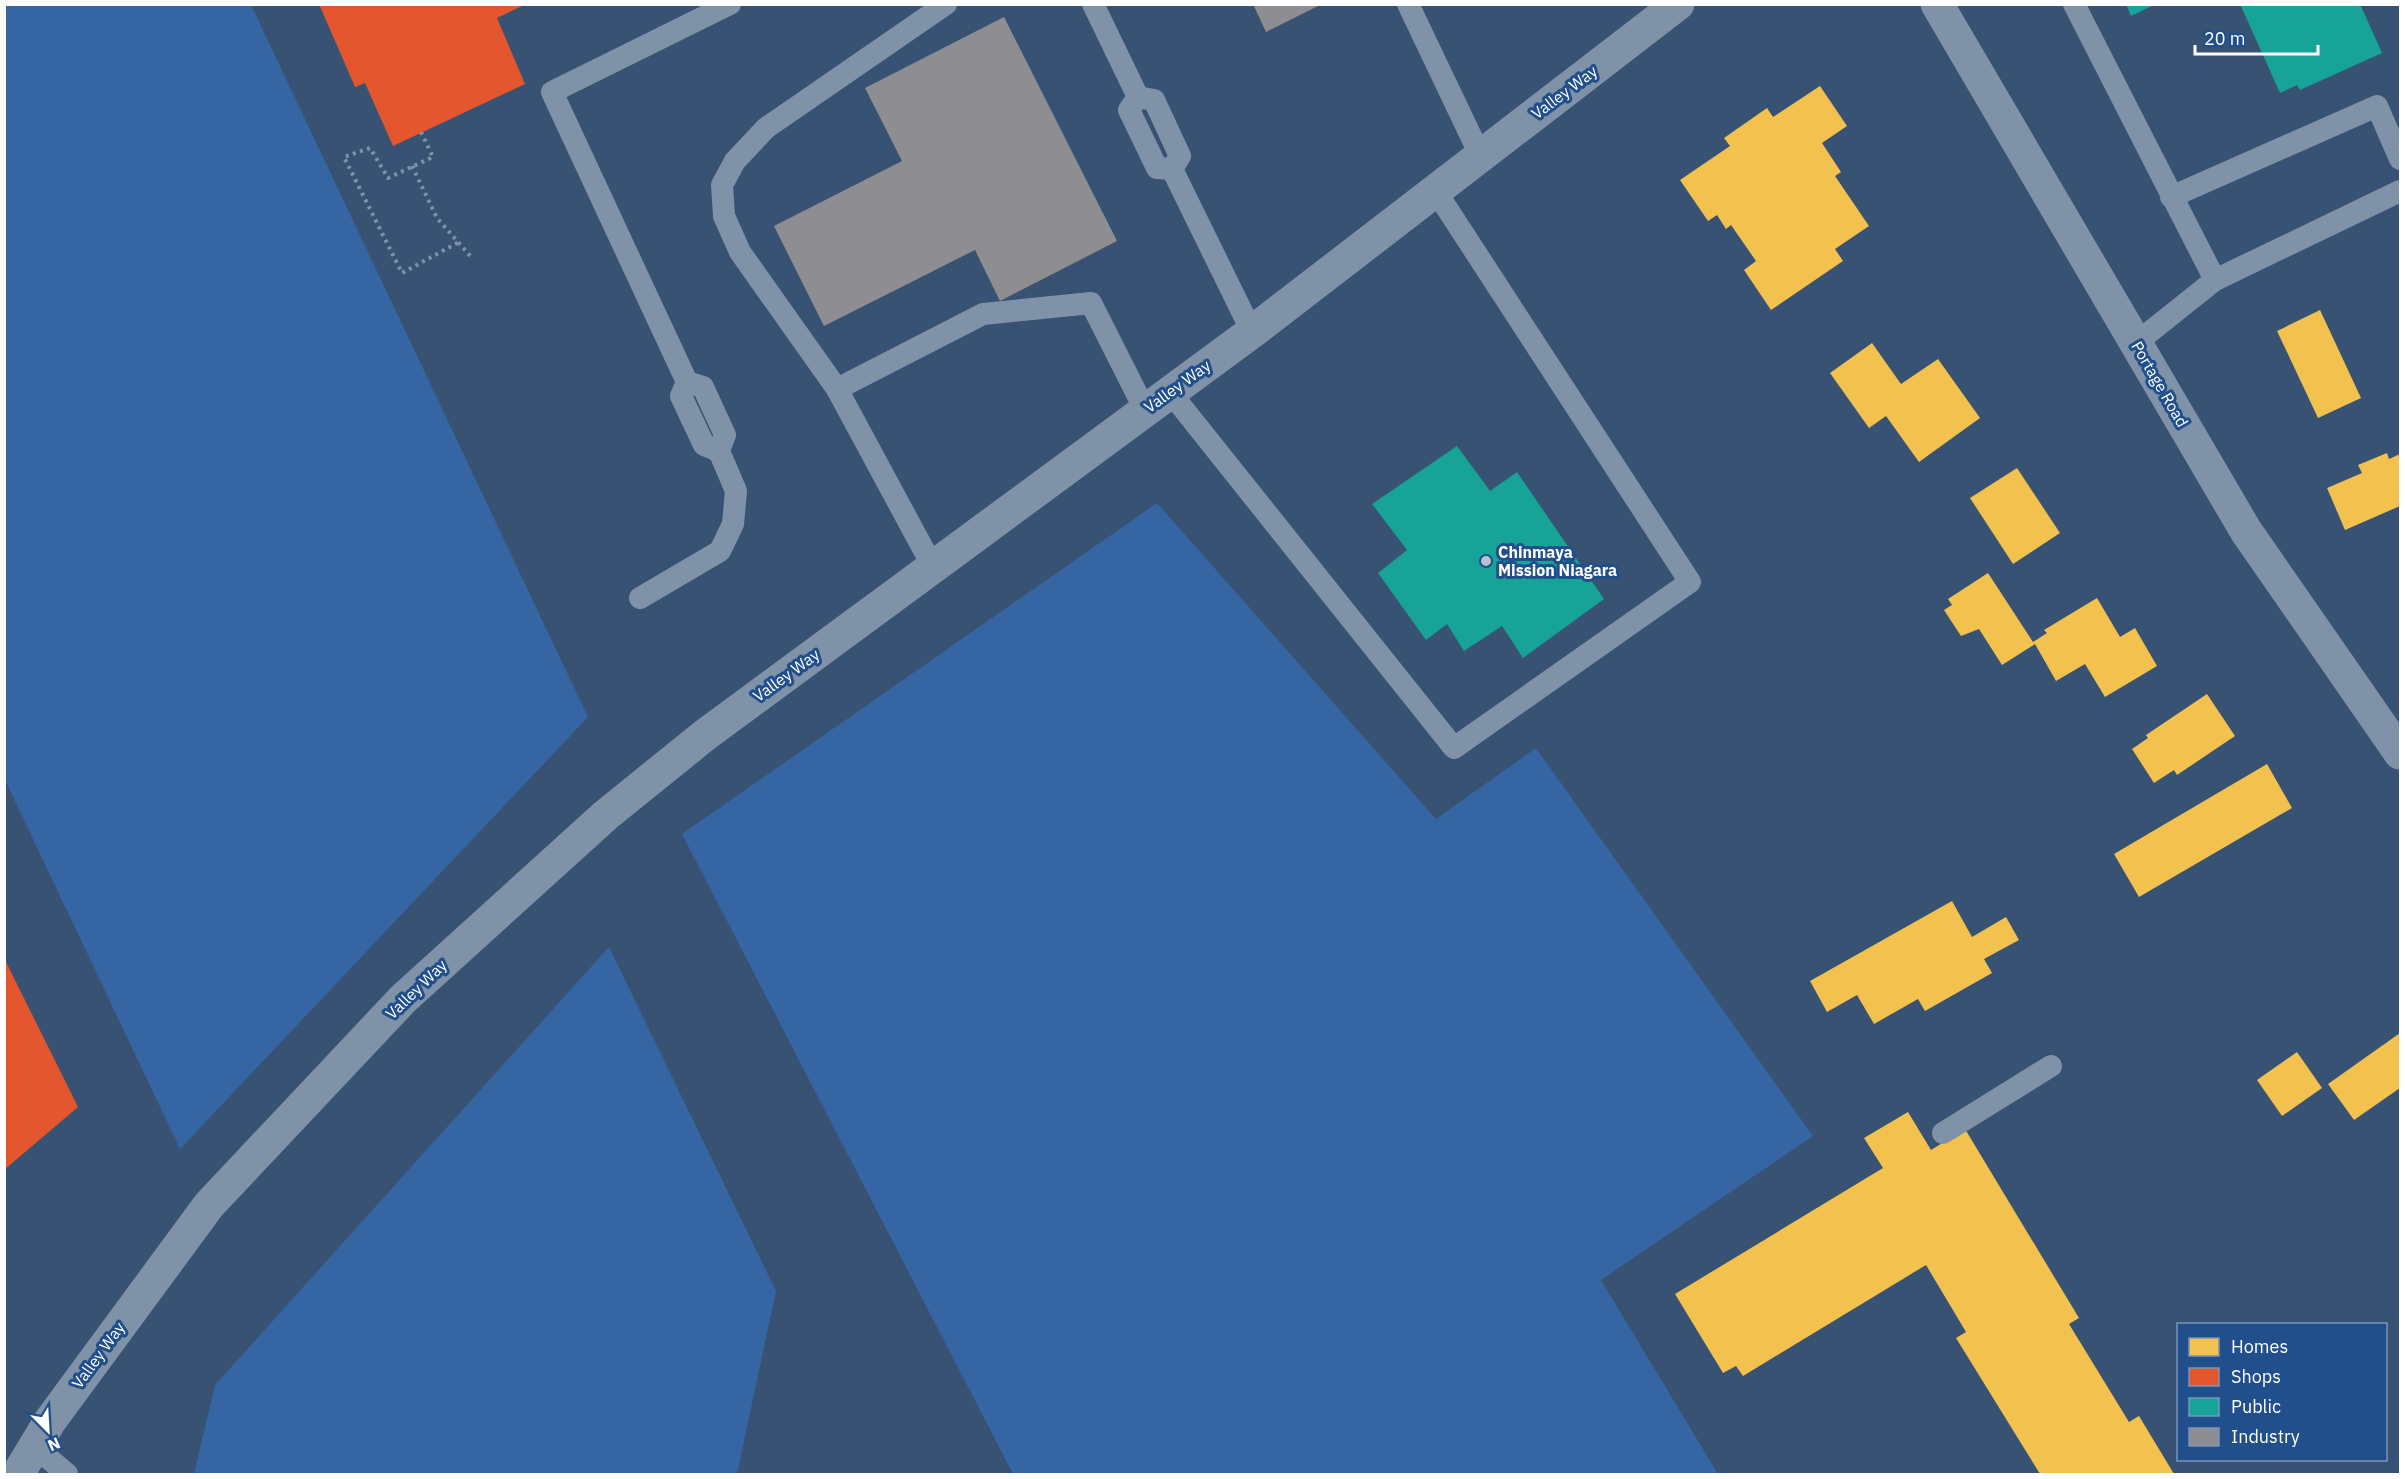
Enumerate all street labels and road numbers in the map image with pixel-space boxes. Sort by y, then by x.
street label: Valley Way [1527,61,1601,123]
street label: Portage Road [2127,337,2193,431]
street label: Valley Way [1140,355,1214,417]
street label: Valley Way [749,644,823,706]
street label: Valley Way [381,955,451,1023]
street label: Valley Way [67,1318,129,1392]

